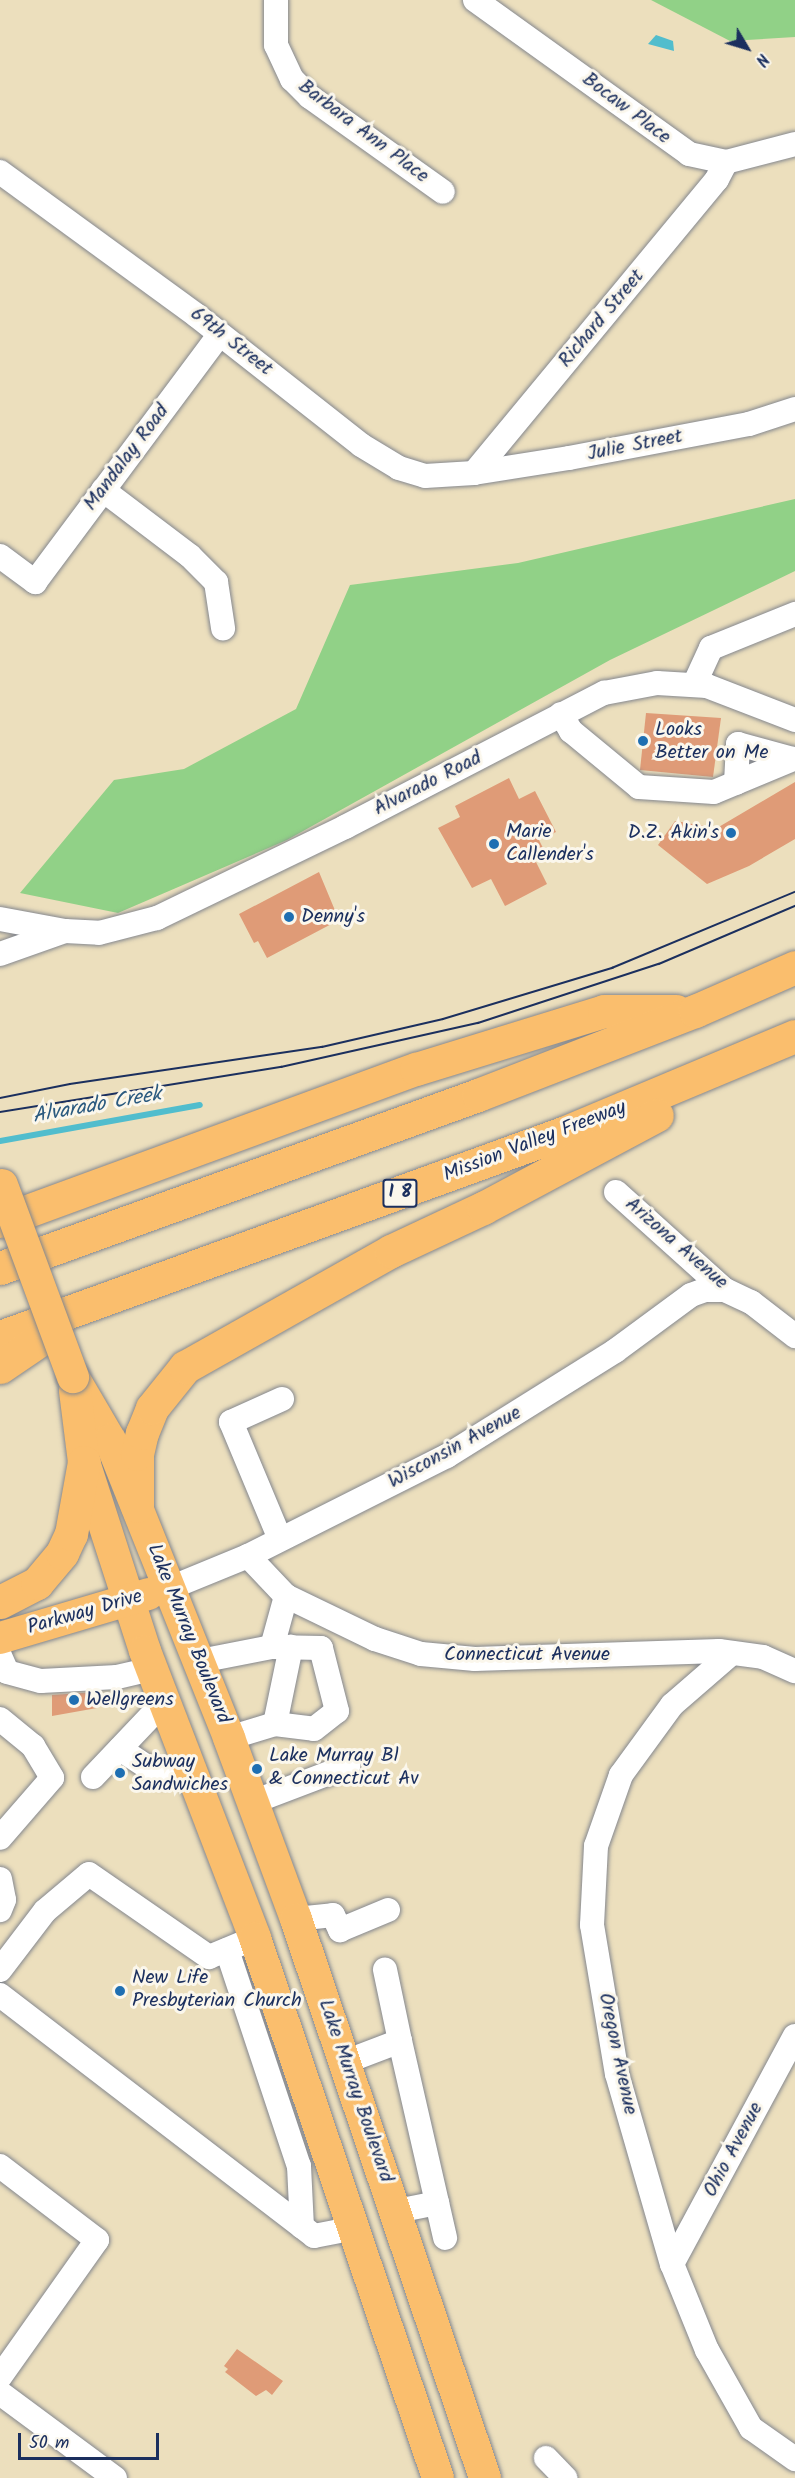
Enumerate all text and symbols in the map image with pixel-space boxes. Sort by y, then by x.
north arrow [717,18,777,78]
text: N [749,48,775,71]
street label: Bocaw Place [577,68,675,150]
street label: Barbara Ann Place [293,75,433,189]
street label: Richard Street [554,265,650,373]
street label: 69th Street [185,302,277,382]
street label: Mandalay Road [79,400,175,516]
street label: Julie Street [585,425,685,467]
place label: Looks Better on Me [655,718,768,765]
marker: Looks Better on Me [636,734,650,748]
street label: Alvarado Road [370,747,486,821]
place label: Marie Callender's [506,820,594,867]
place label: D.Z. Akin's [628,821,719,845]
marker: D.Z. Akin's [724,826,738,840]
marker: Marie Callender's [487,837,501,851]
place label: Denny's [301,905,365,929]
marker: Denny's [282,910,296,924]
water label: Alvarado Creek [31,1082,163,1130]
street label: Mission Valley Freeway [440,1096,630,1188]
road number: I 8 [382,1178,418,1208]
street label: Arizona Avenue [620,1193,732,1295]
street label: Wisconsin Avenue [384,1402,526,1494]
street label: Lake Murray Boulevard [141,1541,235,1727]
street label: Parkway Drive [25,1585,145,1641]
street label: Connecticut Avenue [444,1643,610,1667]
place label: Wellgreens [86,1688,174,1712]
marker: Wellgreens [67,1693,81,1707]
place label: Lake Murray Bl & Connecticut Av [269,1745,419,1792]
place label: Subway Sandwiches [132,1750,228,1797]
marker: Lake Murray Bl & Connecticut Av [250,1762,264,1776]
marker: Subway Sandwiches [113,1766,127,1780]
place label: New Life Presbyterian Church [132,1967,302,2014]
marker: New Life Presbyterian Church [113,1984,127,1998]
street label: Oregon Avenue [592,1991,642,2117]
street label: Lake Murray Boulevard [312,1996,398,2186]
street label: Ohio Avenue [699,2099,769,2201]
scale bar [21,2421,162,2459]
text: 50 m [29,2429,69,2458]

